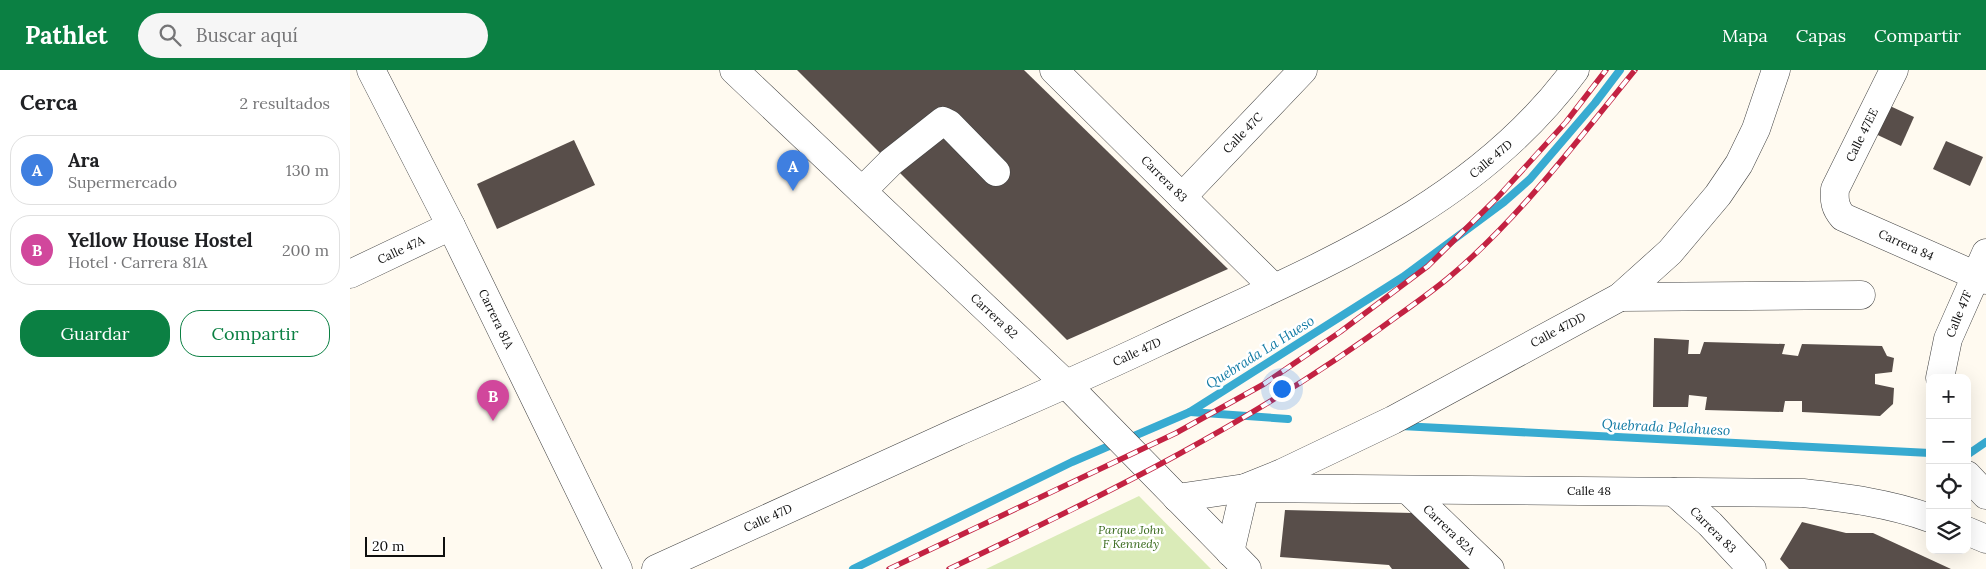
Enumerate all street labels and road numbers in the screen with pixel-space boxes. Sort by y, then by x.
street label: Calle 47EE [1842,106,1881,164]
street label: Calle 47C [1219,109,1266,156]
street label: Calle 47D [1466,136,1515,181]
street label: Carrera 83 [1138,152,1191,205]
street label: Carrera 84 [1876,226,1937,264]
street label: Calle 47A [375,232,427,267]
street label: Carrera 81A [476,286,518,352]
street label: Calle 47F [1942,288,1975,340]
street label: Carrera 82 [968,290,1021,341]
street label: Calle 47DD [1528,309,1588,350]
street label: Calle 47D [1110,334,1163,369]
street label: Calle 48 [1567,483,1611,498]
street label: Calle 47D [741,500,795,535]
street label: Carrera 82A [1420,501,1479,558]
street label: Carrera 83 [1687,503,1740,556]

